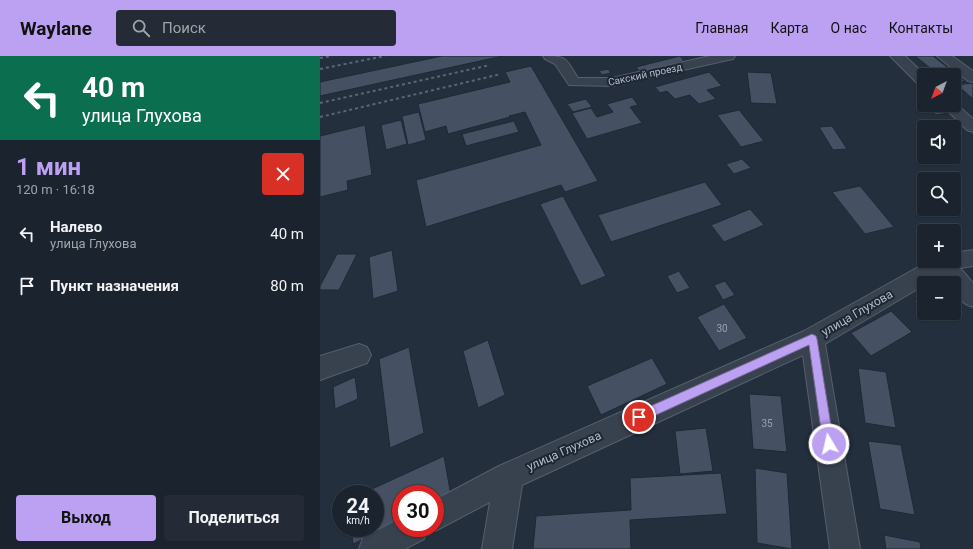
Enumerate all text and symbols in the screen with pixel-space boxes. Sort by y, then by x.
search box [116,10,396,46]
text: Waylane [20,17,92,40]
icon: search [130,17,152,39]
text: Поиск [162,19,206,37]
text: Главная [695,20,748,36]
text: Карта [770,20,809,36]
text: О нас [831,20,867,36]
text: Контакты [889,20,953,36]
street label: Сакский проезд [607,61,683,88]
north arrow [917,68,961,112]
map controls [917,68,961,320]
text: 40 m [82,71,145,104]
icon: left [16,72,68,124]
text: улица Глухова [82,105,202,126]
button: sound [917,120,961,164]
text: 1 мин [16,153,81,181]
button: close [262,153,304,195]
button: search [917,172,961,216]
text: 120 m · 16:18 [16,182,95,197]
text: Налево [50,218,102,236]
icon: left [16,223,38,245]
button: + [917,224,961,268]
text: 40 m [270,225,304,243]
text: улица Глухова [50,236,137,251]
icon: arrive [16,275,38,297]
button: − [917,276,961,320]
text: Пункт назначения [50,277,179,295]
text: 80 m [270,277,304,295]
street label: улица Глухова [819,287,895,339]
house number: 30 [716,323,728,334]
pin [622,400,656,434]
icon: arrive [628,406,650,428]
house number: 35 [761,418,773,429]
position arrow [808,423,850,465]
street label: улица Глухова [525,428,603,474]
speed limit sign: 30 [392,485,444,537]
text: 24 [347,494,369,518]
button: Выход [16,495,156,541]
button: Поделиться [164,495,304,541]
text: km/h [346,515,370,526]

